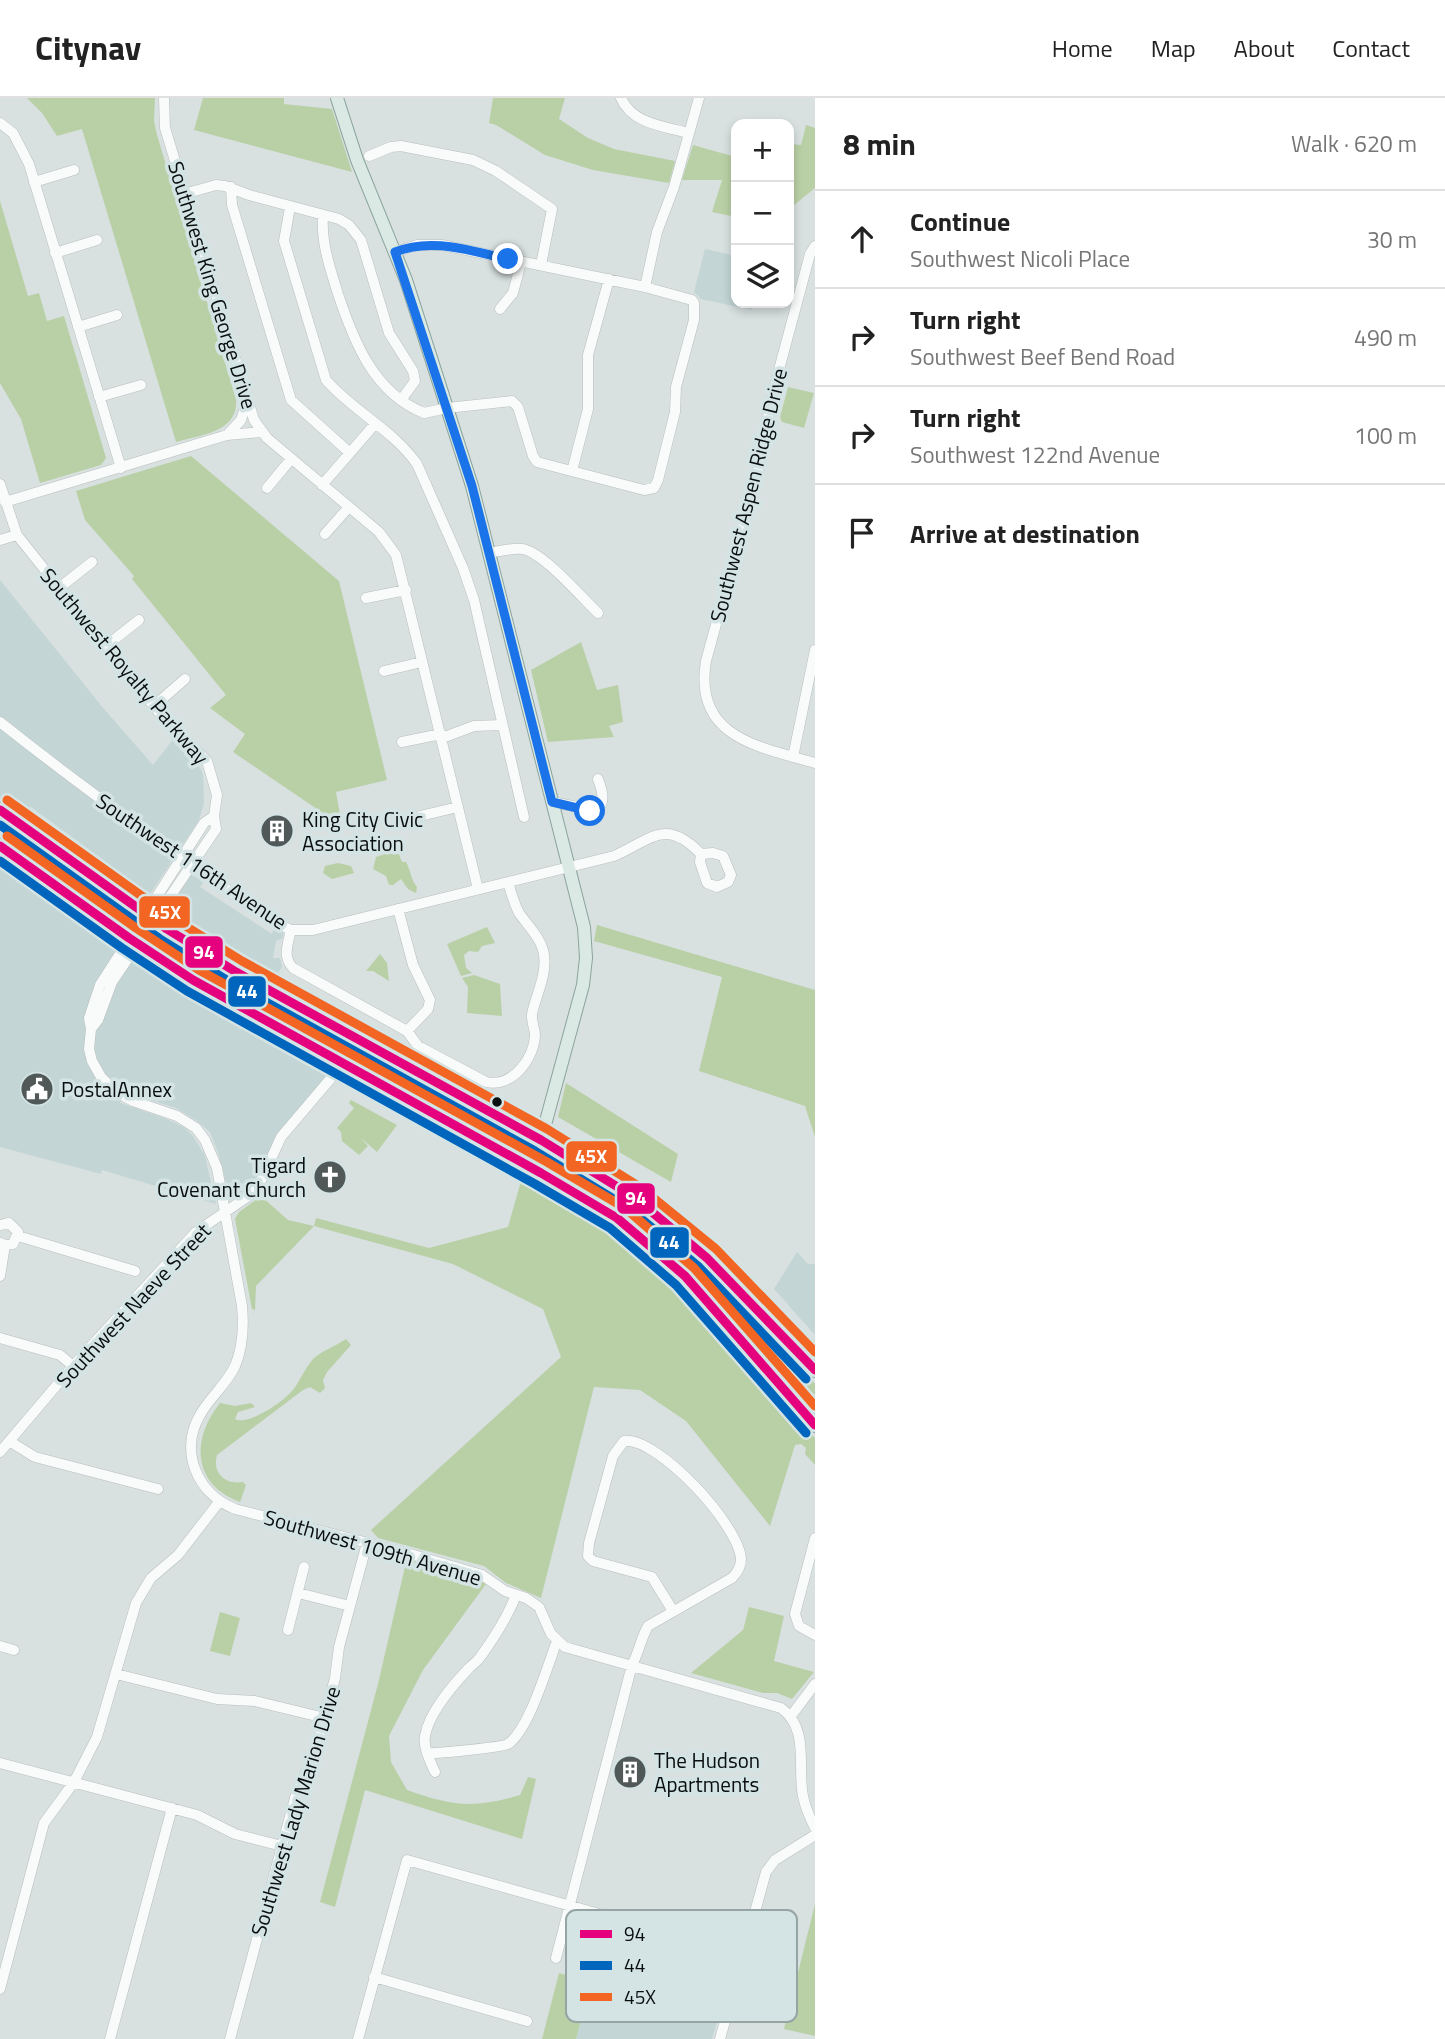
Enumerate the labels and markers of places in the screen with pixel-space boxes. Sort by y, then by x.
place label: King City Civic Association [302,803,423,859]
building icon: King City Civic Association [258,812,296,850]
public building icon: PostalAnnex [18,1070,56,1108]
place label: PostalAnnex [61,1073,173,1105]
unlabelled marker [490,1095,504,1109]
place label: Tigard Covenant Church [157,1149,306,1205]
church icon: Tigard Covenant Church [311,1158,349,1196]
place label: The Hudson Apartments [654,1744,760,1800]
building icon: The Hudson Apartments [611,1753,649,1791]

